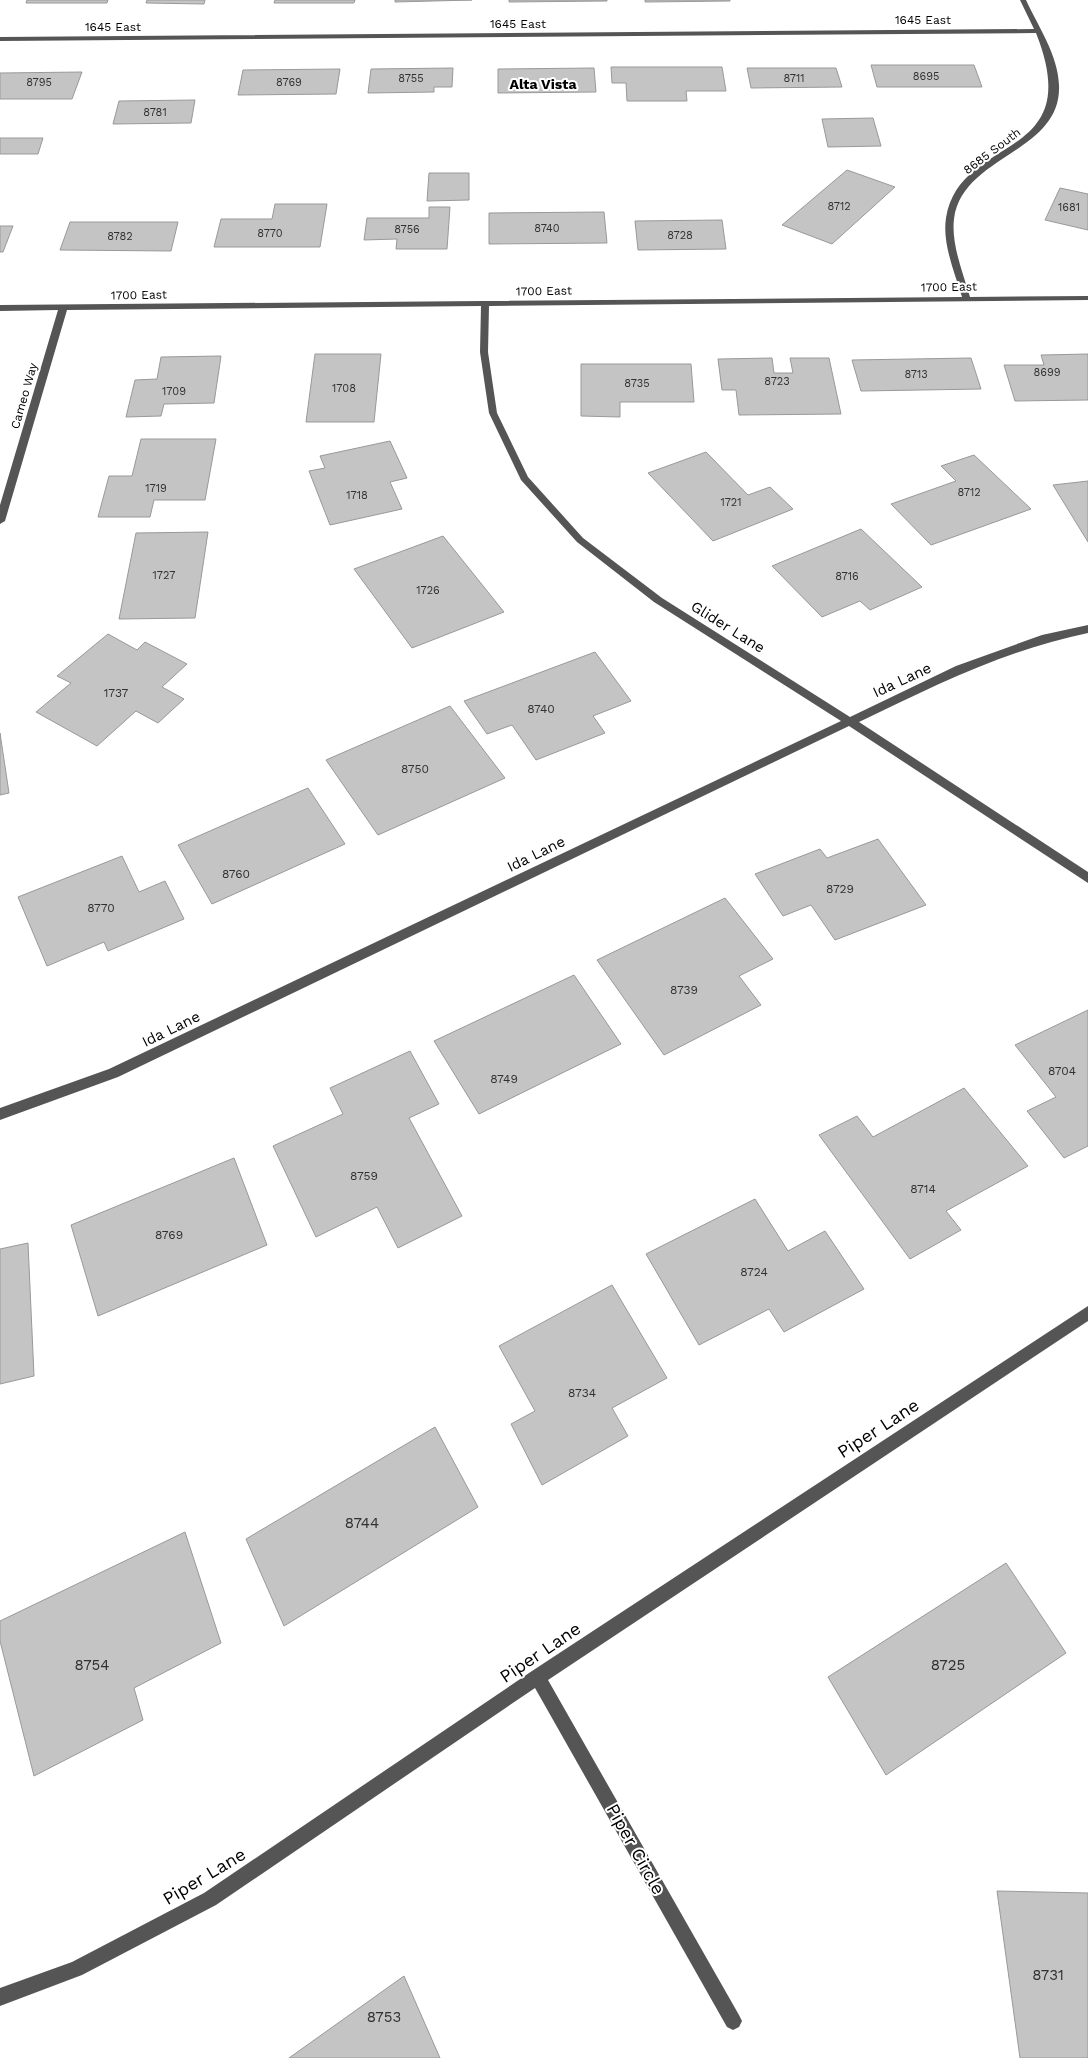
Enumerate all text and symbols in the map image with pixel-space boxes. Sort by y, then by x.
street label: 1645 East [895,13,951,27]
street label: 1645 East [490,17,546,31]
street label: 1645 East [85,20,141,34]
house number: 8695 [913,70,939,83]
house number: 8755 [398,72,424,85]
house number: 8711 [783,72,805,85]
house number: 8795 [26,76,52,89]
house number: 8769 [276,76,302,89]
district label: Alta Vista [509,76,577,92]
house number: 8781 [143,106,167,119]
street label: 8685 South [961,125,1023,177]
house number: 8712 [827,200,851,213]
house number: 1681 [1058,201,1080,214]
house number: 8740 [534,222,560,235]
house number: 8756 [394,223,420,236]
house number: 8770 [257,227,283,240]
house number: 8728 [667,229,693,242]
house number: 8782 [107,230,133,243]
street label: 1700 East [921,280,977,294]
street label: 1700 East [516,284,572,298]
street label: 1700 East [111,288,167,302]
street label: Cameo Way [8,361,40,431]
house number: 8699 [1033,366,1061,379]
house number: 8713 [904,368,928,381]
house number: 8723 [764,375,790,388]
house number: 8735 [624,377,650,390]
house number: 1708 [332,382,356,395]
house number: 1709 [162,385,186,398]
house number: 1719 [145,482,167,495]
house number: 8712 [957,486,981,499]
house number: 1718 [346,489,368,502]
house number: 1721 [720,496,742,509]
house number: 1727 [153,569,175,582]
house number: 8716 [835,570,859,583]
house number: 1726 [416,584,440,597]
street label: Glider Lane [688,597,768,657]
street label: Ida Lane [870,659,934,701]
house number: 1737 [104,686,129,700]
house number: 8740 [527,702,555,716]
house number: 8750 [401,762,429,776]
street label: Ida Lane [504,832,568,876]
house number: 8760 [222,867,250,881]
house number: 8729 [826,882,854,896]
house number: 8770 [87,901,115,915]
house number: 8739 [670,983,698,997]
street label: Ida Lane [139,1007,203,1051]
house number: 8704 [1048,1064,1076,1078]
house number: 8749 [490,1072,518,1086]
house number: 8759 [350,1169,378,1183]
house number: 8714 [910,1182,936,1196]
house number: 8769 [155,1228,183,1242]
house number: 8724 [740,1265,768,1279]
house number: 8734 [568,1386,596,1400]
street label: Piper Lane [833,1394,923,1462]
house number: 8744 [345,1514,379,1532]
street label: Piper Lane [496,1617,584,1687]
house number: 8754 [75,1656,109,1674]
house number: 8725 [931,1656,965,1674]
street label: Piper Circle [602,1800,670,1898]
street label: Piper Lane [159,1843,249,1909]
house number: 8731 [1032,1966,1064,1984]
house number: 8753 [367,2008,401,2026]

